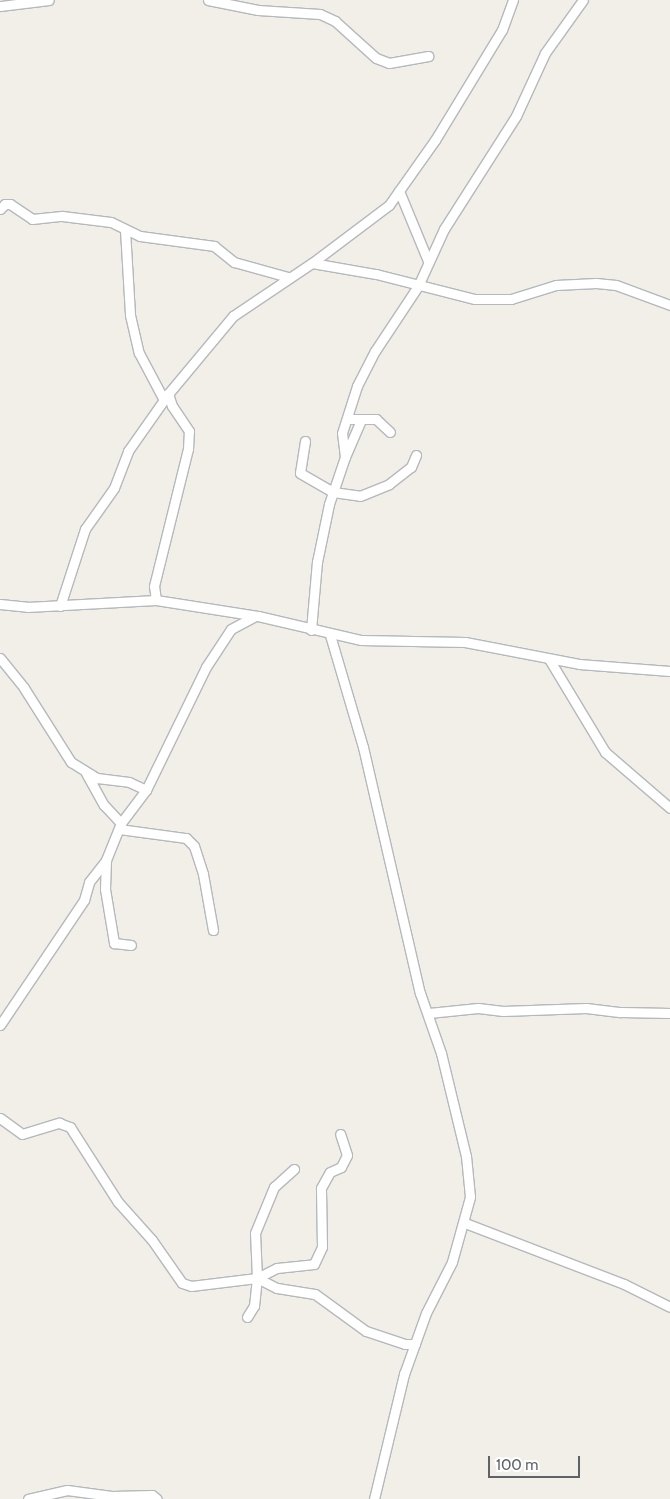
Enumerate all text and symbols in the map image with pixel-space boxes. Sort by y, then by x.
scale bar [490,1446,582,1478]
text: 100 m [496,1456,538,1474]

